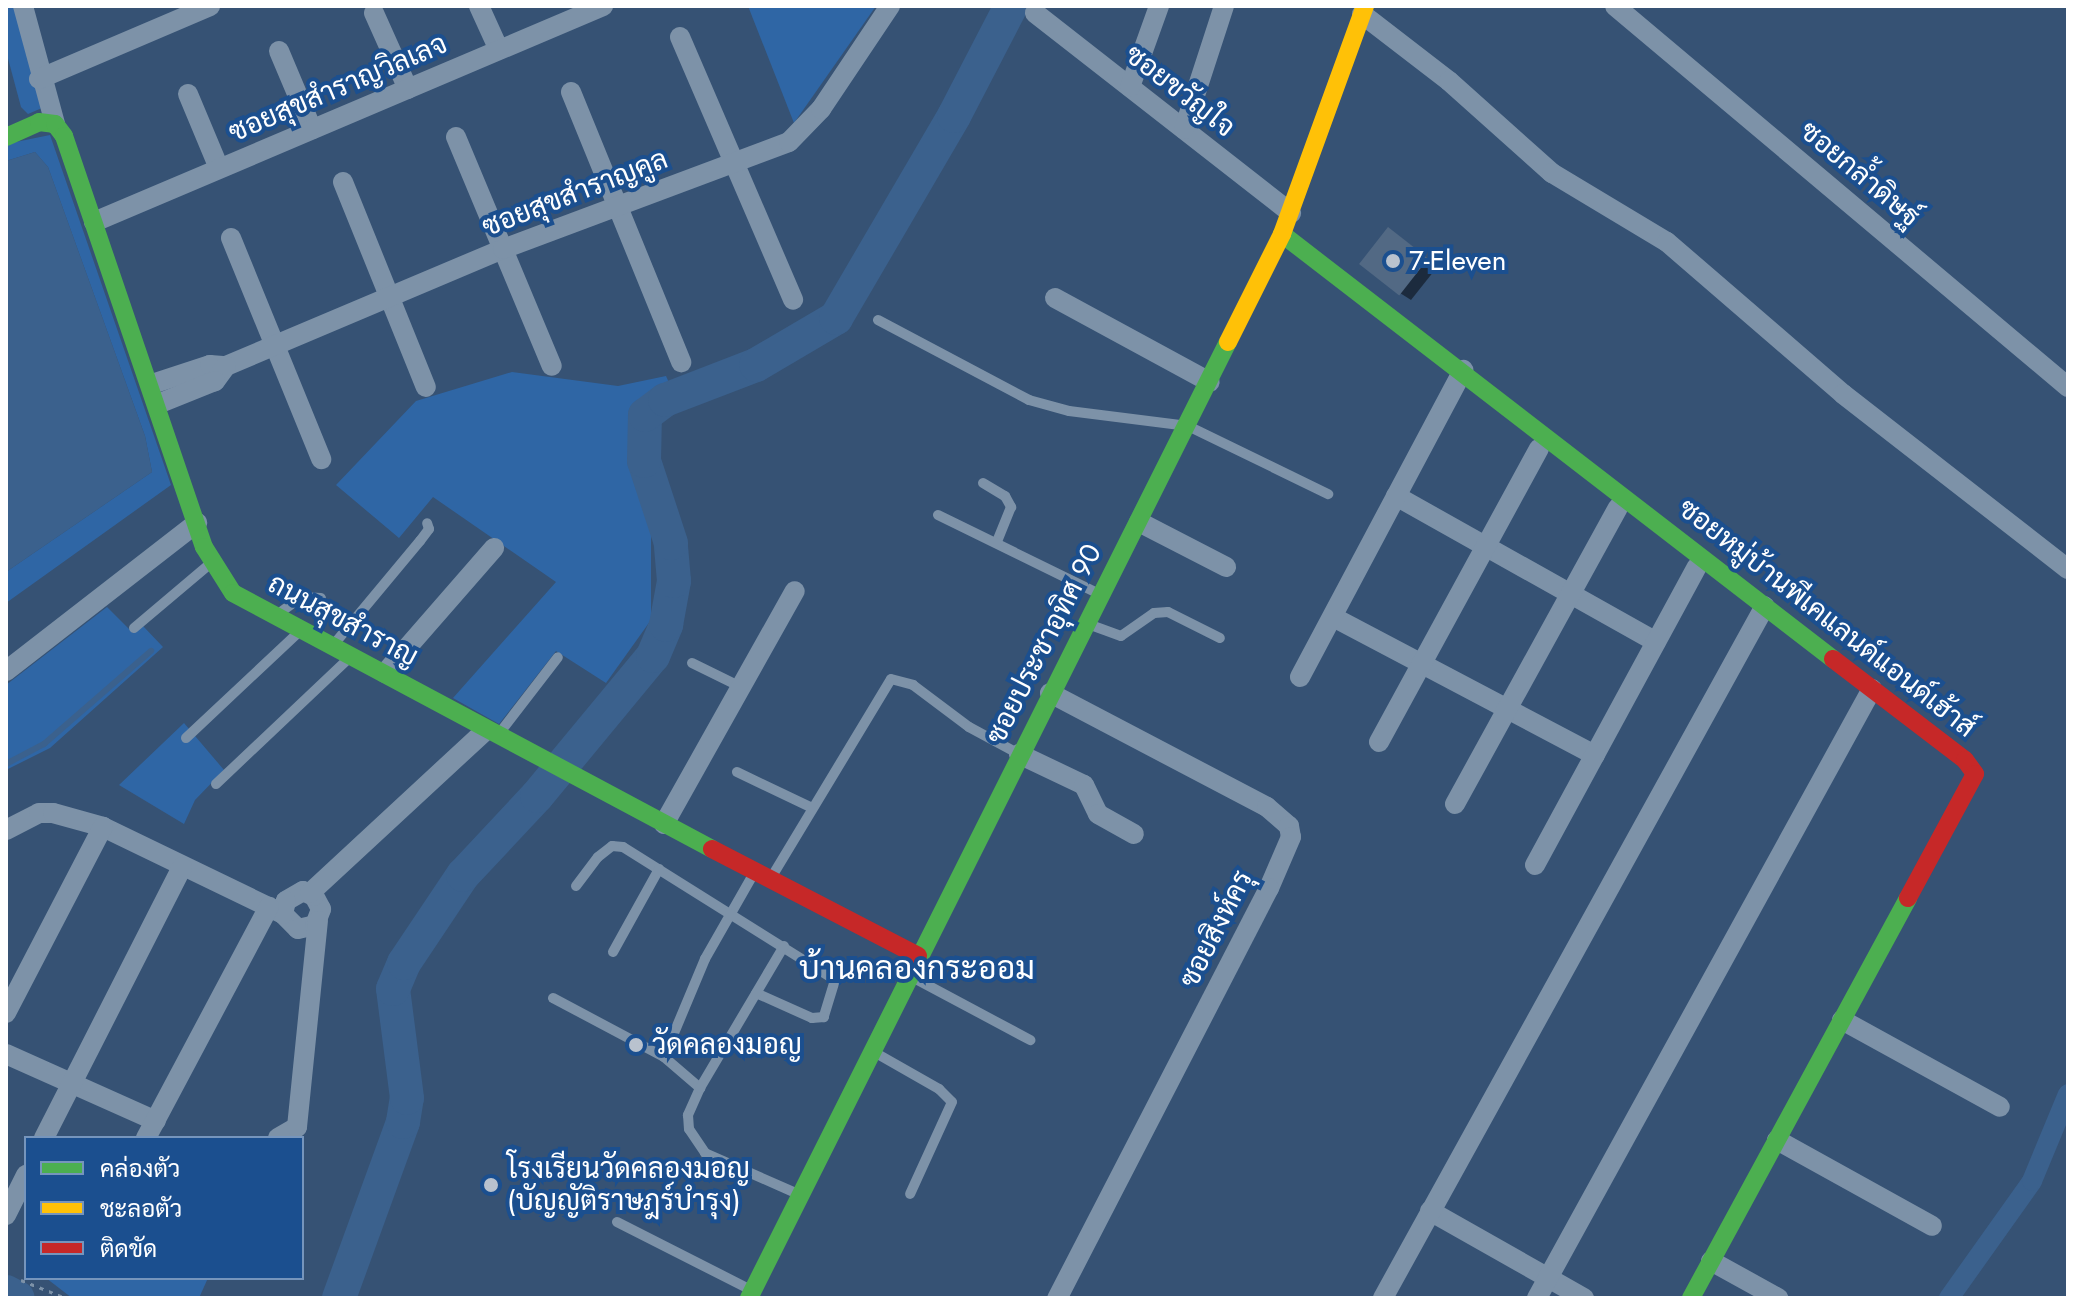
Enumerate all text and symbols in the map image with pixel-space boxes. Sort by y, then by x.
street label: ซอยสุขสำราญวิลเลจ [224,27,452,149]
street label: ซอยขวัญใจ [1118,38,1242,144]
street label: ซอยกล้ำดิษฐ์ [1793,114,1927,234]
street label: ซอยสุขสำราญคูล [478,142,672,244]
place label: 7-Eleven [1409,244,1506,278]
marker: 7-Eleven [1384,252,1402,270]
street label: ซอยหมู่บ้านพีเคแลนด์แอนด์เฮ้าส์ [1672,491,1982,745]
street label: ซอยประชาอุทิศ 90 [979,538,1109,750]
street label: ถนนสุขสำราญ [262,566,424,674]
street label: ซอยสิงห์ครุ [1172,865,1260,993]
district label: บ้านคลองกระออม [799,949,1035,987]
place label: วัดคลองมอญ [652,1028,802,1062]
marker: วัดคลองมอญ [627,1036,645,1054]
legend [24,1136,304,1280]
text: คล่องตัว [100,1151,180,1186]
place label: โรงเรียนวัดคลองมอญ (บัญญัติราษฎร์บำรุง) [507,1152,750,1218]
marker: โรงเรียนวัดคลองมอญ (บัญญัติราษฎร์บำรุง) [482,1176,500,1194]
text: ชะลอตัว [100,1191,182,1226]
text: ติดขัด [100,1231,157,1266]

